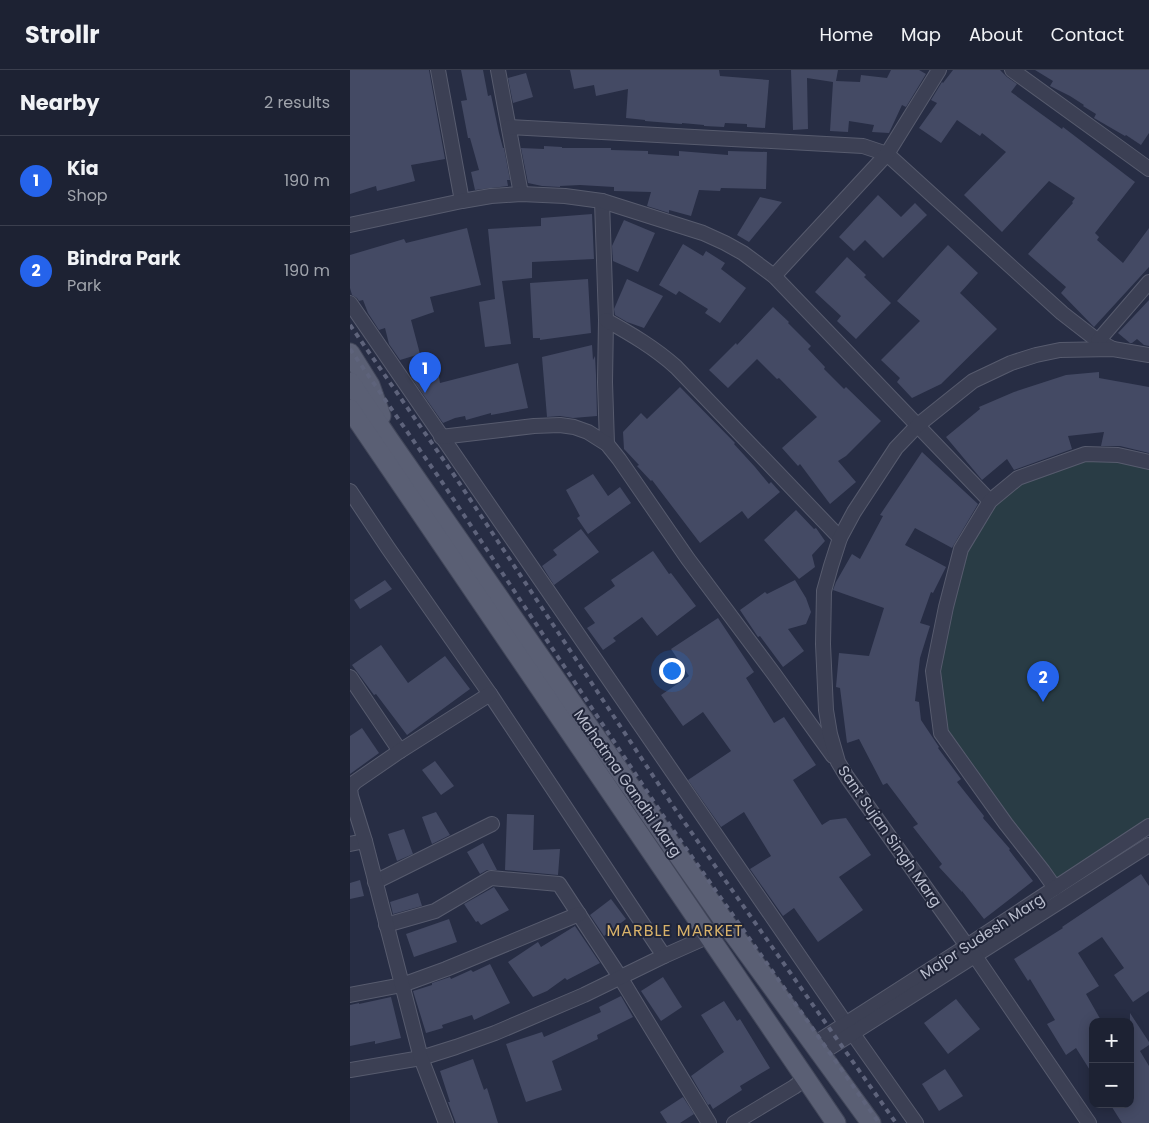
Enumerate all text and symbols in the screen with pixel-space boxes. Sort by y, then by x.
text: Strollr [25,18,100,51]
text: Home [819,22,873,47]
text: Map [901,22,941,47]
text: About [969,22,1023,47]
text: Contact [1051,22,1124,47]
text: Nearby [20,88,100,117]
text: 2 results [264,91,330,114]
text: Kia [67,155,99,182]
text: 1 [33,169,39,192]
text: 190 m [284,169,330,192]
text: Shop [67,184,108,207]
text: Bindra Park [67,245,181,272]
text: 2 [31,259,41,282]
text: 190 m [284,259,330,282]
text: Park [67,274,101,297]
pin: 1 [409,352,441,393]
your location [659,658,685,684]
pin: 2 [1027,661,1059,702]
street label: Mahatma Gandhi Marg [569,705,687,861]
street label: Sant Sujan Singh Marg [833,761,947,911]
street label: Major Sudesh Marg [916,888,1048,984]
district label: MARBLE MARKET [606,919,744,942]
map controls [1089,1018,1134,1108]
button: + [1089,1018,1134,1063]
button: − [1089,1063,1134,1108]

